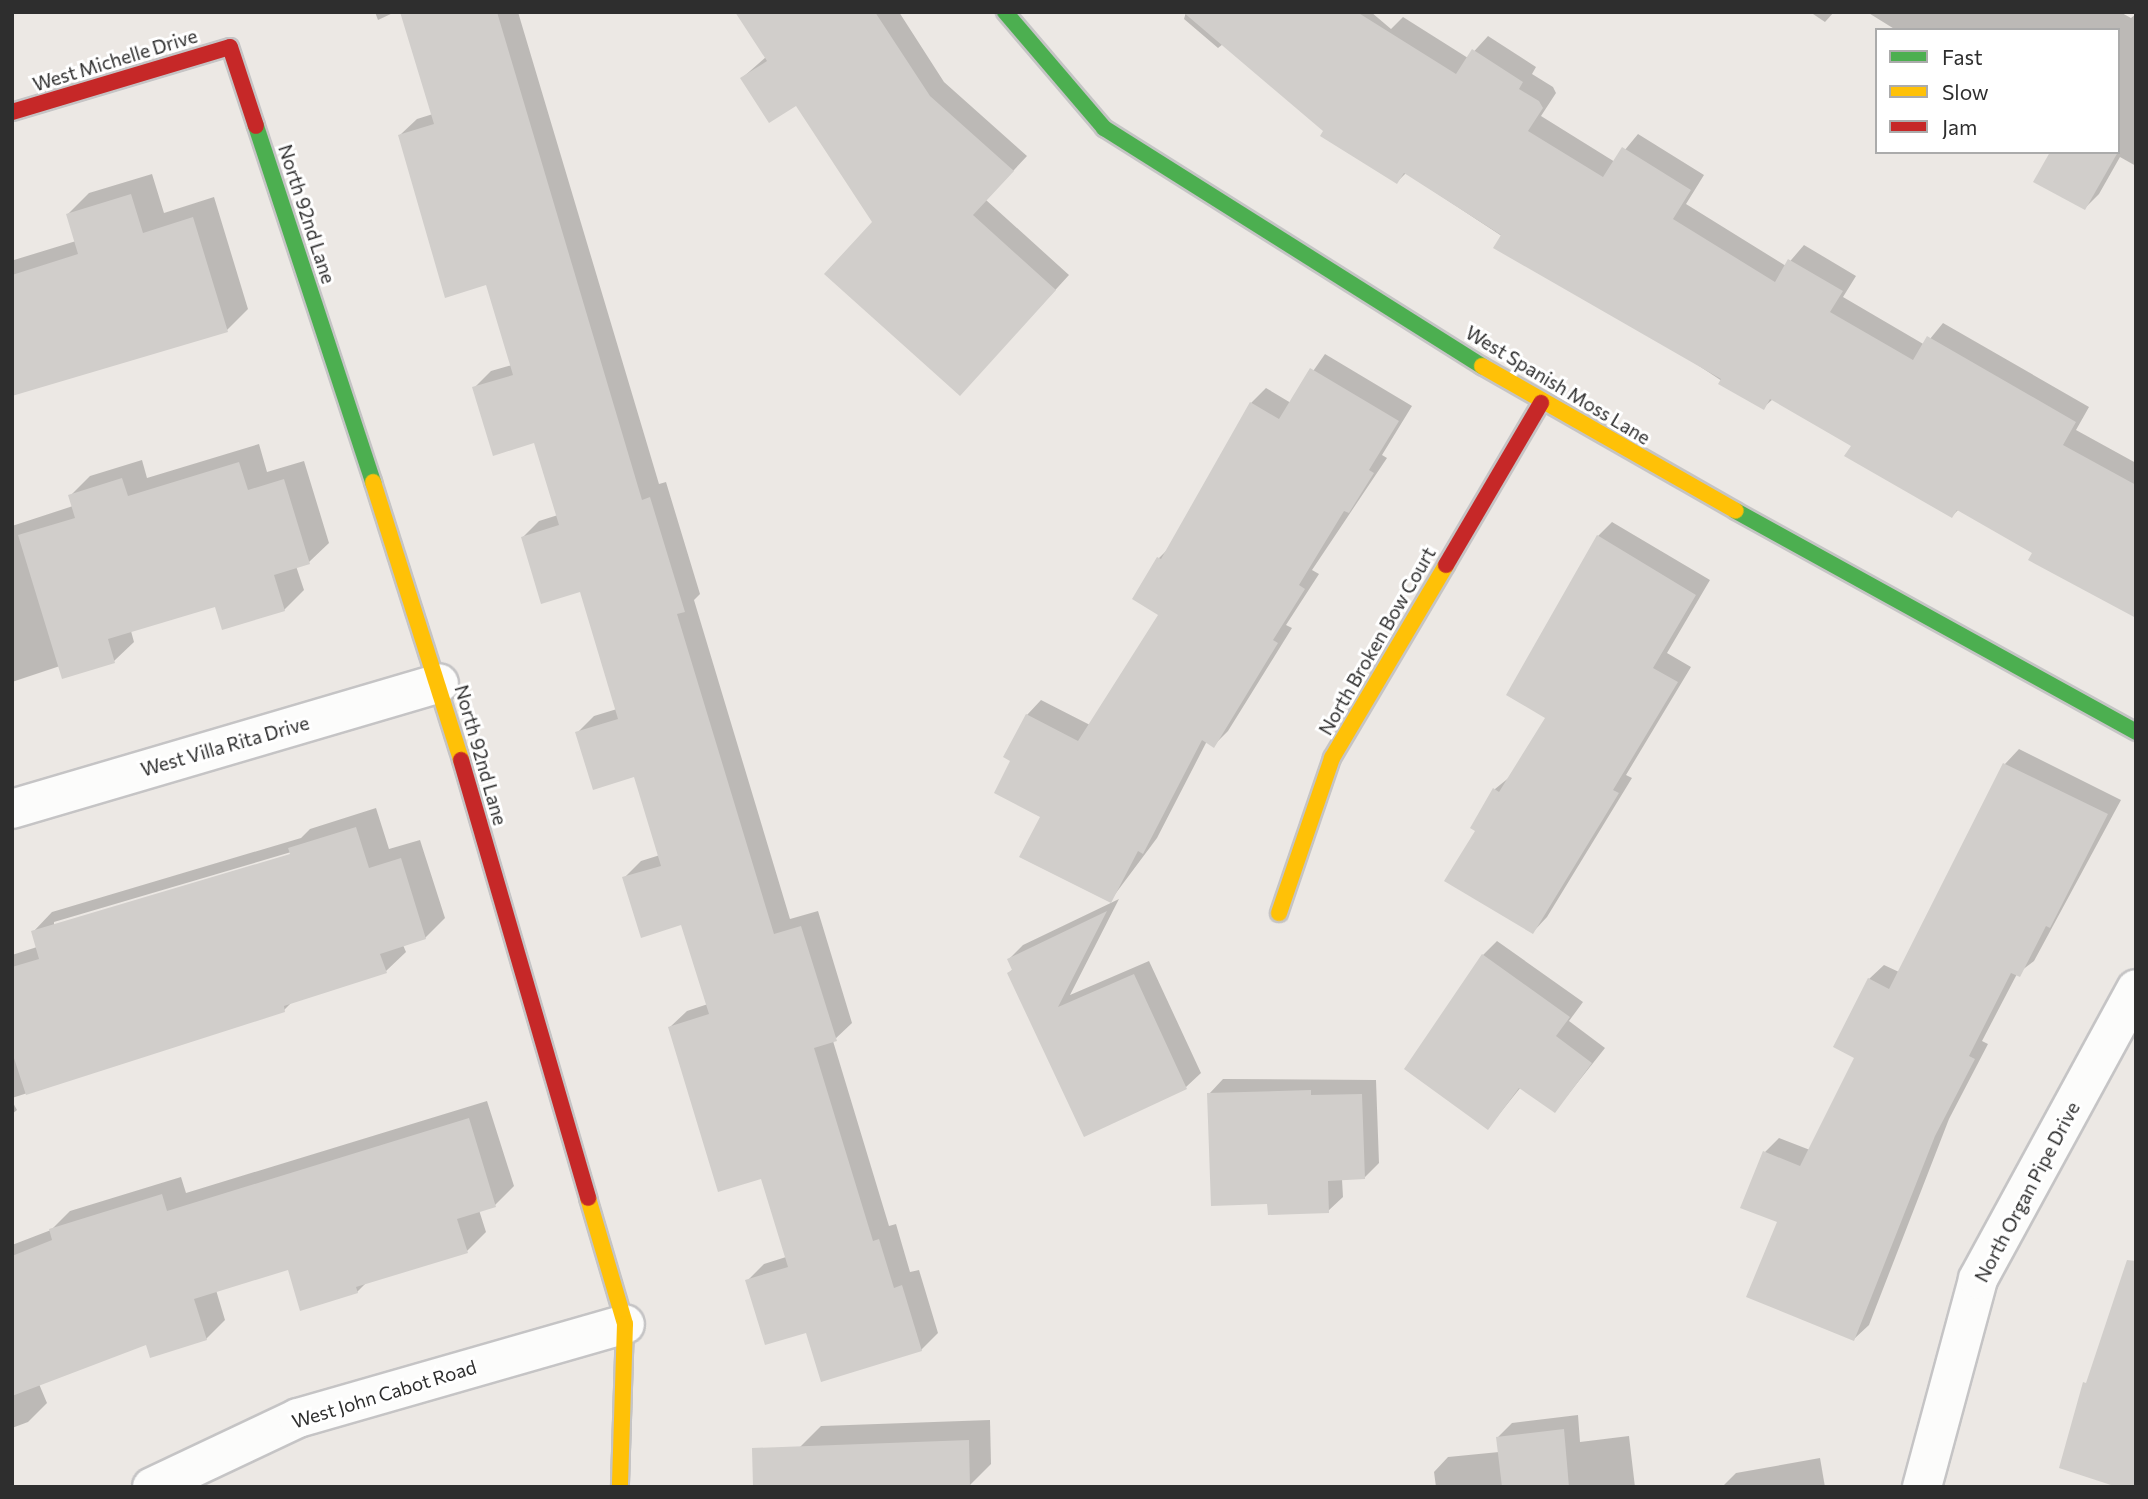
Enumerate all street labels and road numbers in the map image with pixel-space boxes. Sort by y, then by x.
street label: West Michelle Drive [30,24,200,96]
street label: North 92nd Lane [274,142,340,286]
street label: West Spanish Moss Lane [1462,321,1654,449]
street label: North Broken Bow Court [1314,543,1440,739]
street label: North 92nd Lane [450,682,512,828]
street label: West Villa Rita Drive [138,711,312,781]
street label: North Organ Pipe Drive [1970,1098,2084,1286]
street label: West John Cabot Road [289,1355,479,1433]

